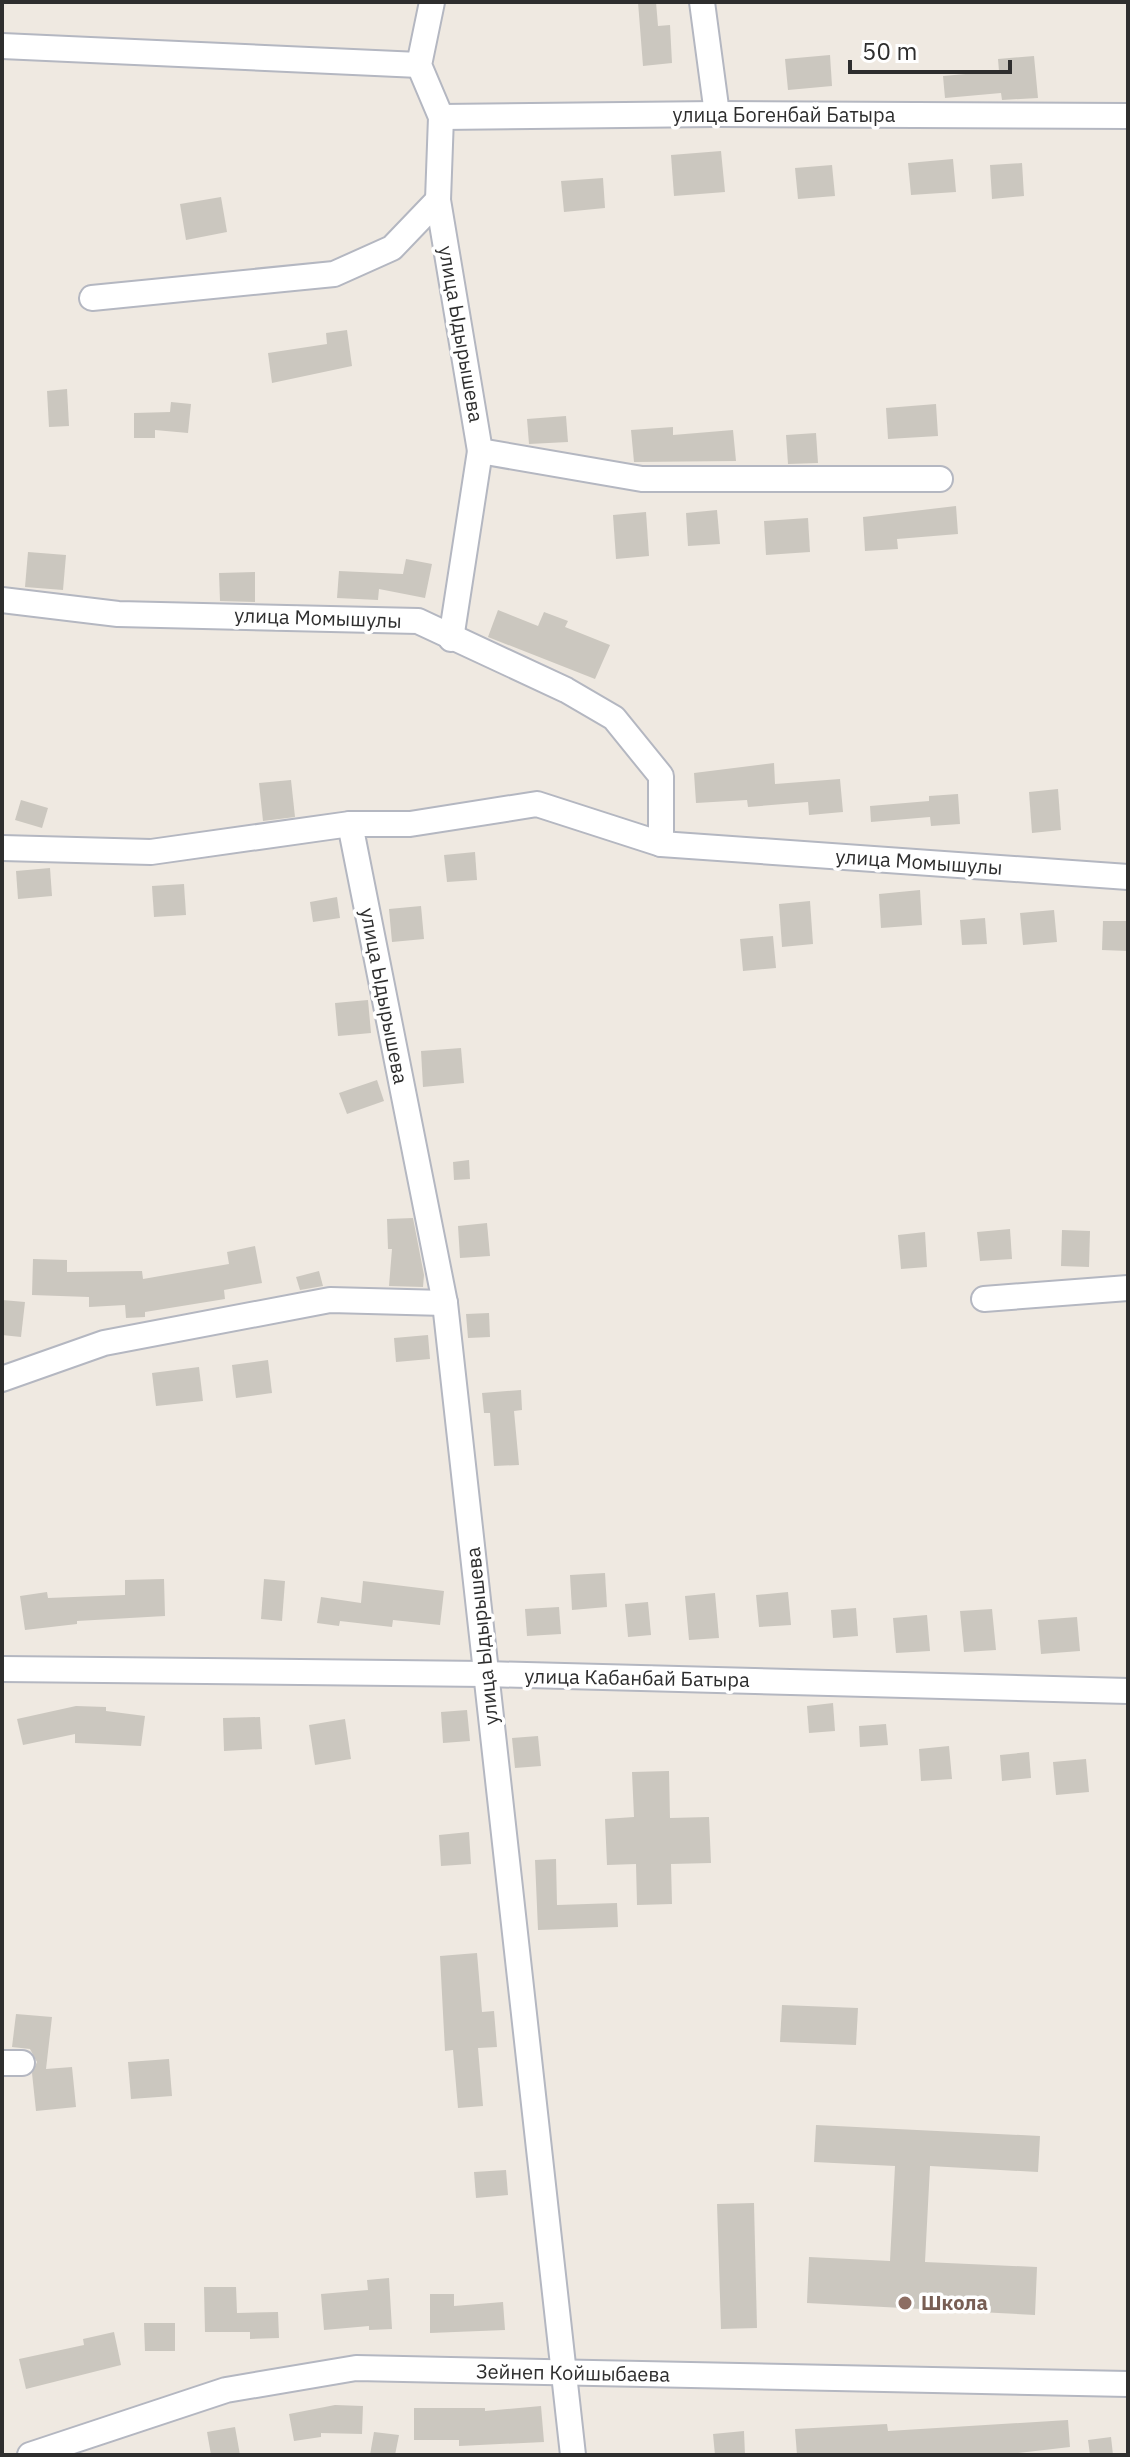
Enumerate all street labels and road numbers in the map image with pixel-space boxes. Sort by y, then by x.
street label: улица Богенбай Батыра [673,101,896,128]
street label: улица Ыдырышева [433,244,490,425]
street label: улица Момышулы [234,601,402,634]
street label: улица Момышулы [835,842,1003,881]
street label: улица Ыдырышева [354,906,415,1087]
street label: улица Ыдырышева [459,1545,504,1726]
street label: улица Кабанбай Батыра [524,1662,750,1693]
street label: Зейнеп Койшыбаева [476,2357,671,2388]

